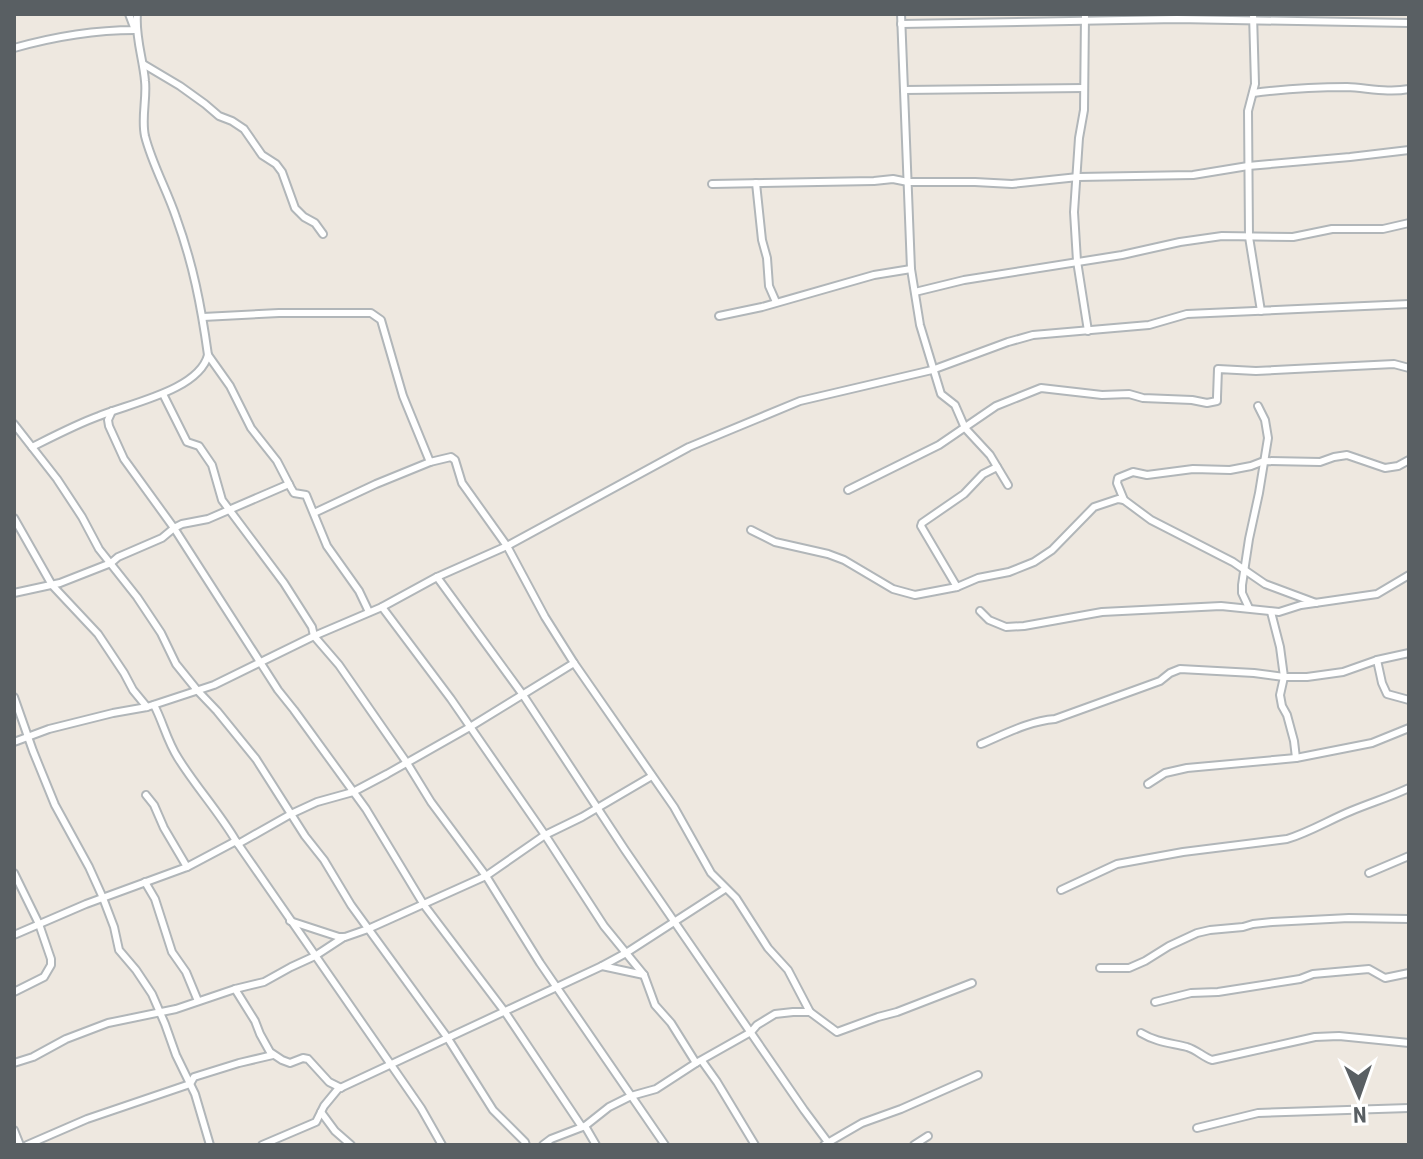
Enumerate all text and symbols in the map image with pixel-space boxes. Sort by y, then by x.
north arrow [1319,1055,1399,1135]
text: N [1353,1102,1367,1127]

